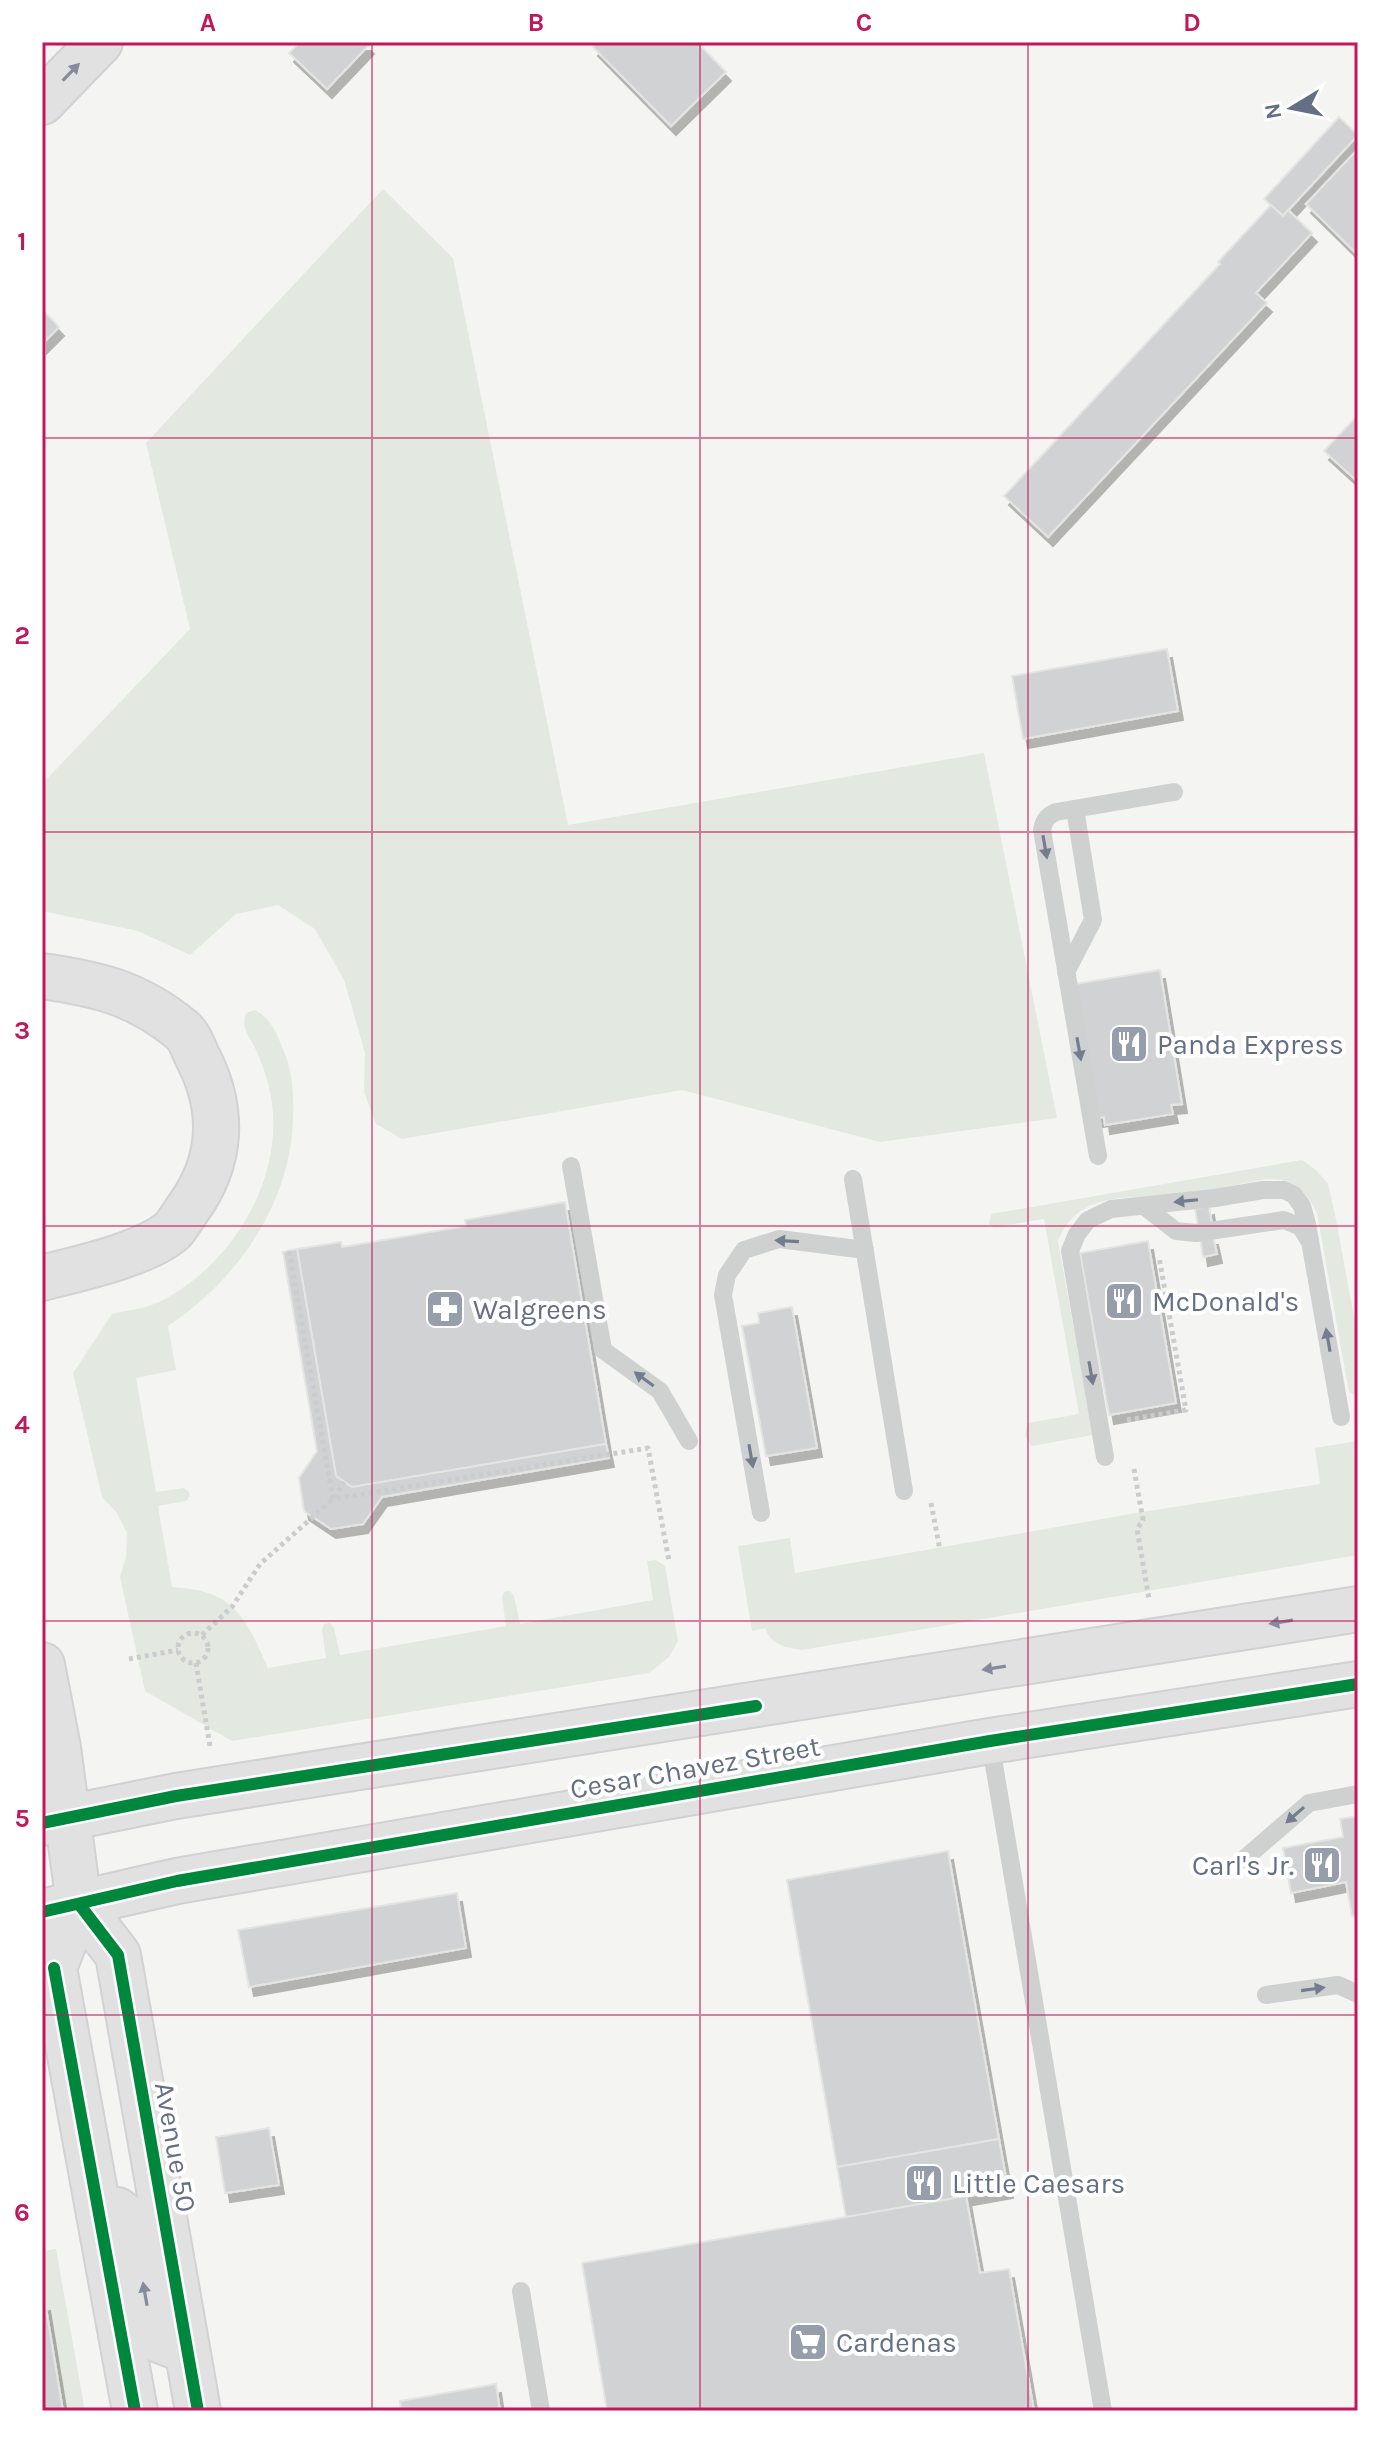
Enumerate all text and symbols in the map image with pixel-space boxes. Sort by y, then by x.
text: A [200,7,216,38]
text: B [528,7,544,38]
text: C [856,7,872,38]
text: D [1183,7,1201,38]
one-way arrow [61,63,80,82]
north arrow [1252,68,1332,148]
text: N [1259,101,1287,121]
text: 1 [17,226,27,257]
text: 2 [14,620,30,651]
one-way arrow [1039,835,1051,860]
text: 3 [14,1015,30,1046]
restaurant icon: Panda Express [1108,1023,1150,1065]
place label: Panda Express [1157,1028,1344,1061]
one-way arrow [1074,1037,1086,1062]
one-way arrow [1173,1195,1198,1208]
one-way arrow [775,1234,800,1247]
restaurant icon: McDonald's [1103,1280,1145,1322]
place label: McDonald's [1152,1285,1299,1318]
pharmacy icon: Walgreens [424,1288,466,1330]
place label: Walgreens [473,1293,607,1326]
one-way arrow [1321,1327,1334,1352]
one-way arrow [1085,1360,1097,1385]
one-way arrow [633,1372,654,1388]
text: 4 [14,1409,30,1440]
one-way arrow [746,1444,758,1469]
one-way arrow [1268,1616,1293,1629]
one-way arrow [982,1662,1007,1675]
street label: Cesar Chavez Street [568,1729,823,1806]
text: 5 [14,1803,30,1834]
one-way arrow [1285,1806,1304,1824]
restaurant icon: Carl's Jr. [1301,1844,1343,1886]
place label: Carl's Jr. [1192,1849,1294,1882]
one-way arrow [1301,1982,1326,1995]
street label: Avenue 50 [148,2080,203,2215]
restaurant icon: Little Caesars [903,2162,945,2204]
place label: Little Caesars [952,2167,1125,2200]
text: 6 [14,2197,30,2228]
one-way arrow [139,2282,151,2307]
supermarket icon: Cardenas [787,2321,829,2363]
place label: Cardenas [836,2326,957,2359]

